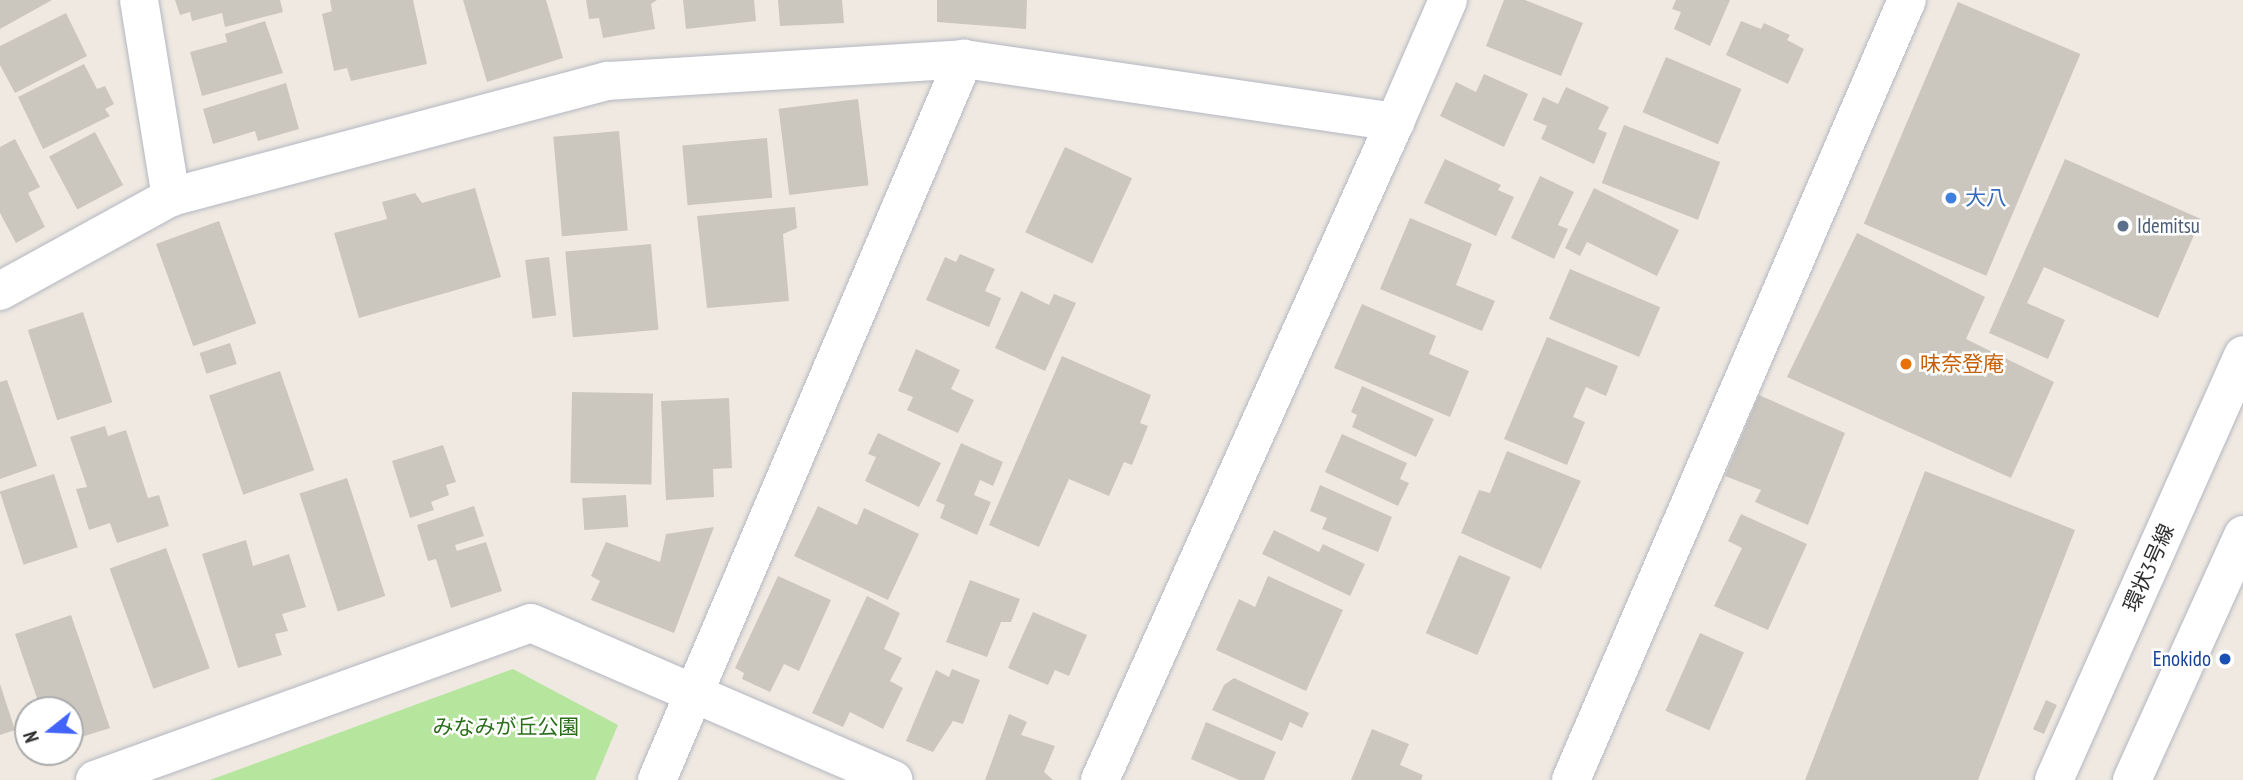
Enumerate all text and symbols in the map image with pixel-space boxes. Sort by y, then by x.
place label: 大八 [1965,185,2007,211]
marker: 大八 [1943,190,1959,206]
place label: Idemitsu [2137,213,2200,239]
marker: Idemitsu [2115,218,2131,234]
place label: 味奈登庵 [1920,351,2004,377]
marker: 味奈登庵 [1898,356,1914,372]
street label: 環状3号線 [2118,520,2180,616]
place label: Enokido [2153,646,2211,672]
marker: Enokido [2217,651,2233,667]
north arrow [14,696,84,766]
park label: みなみが丘公園 [433,714,579,740]
text: N [18,728,44,745]

